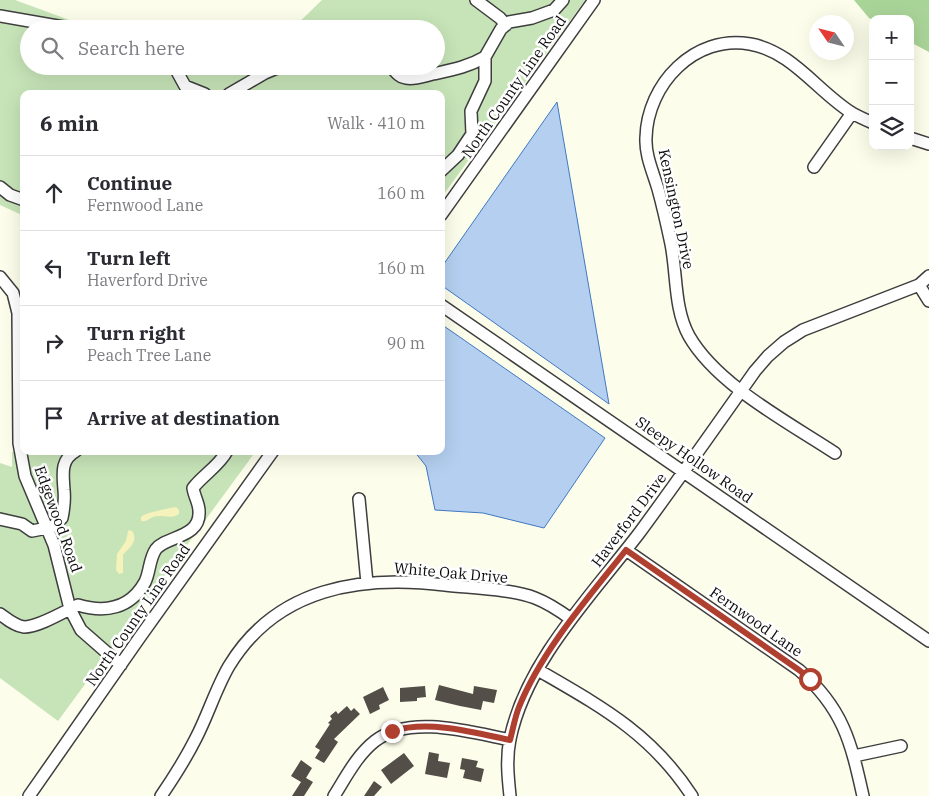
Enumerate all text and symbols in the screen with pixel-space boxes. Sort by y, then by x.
street label: North County Line Road [457,12,570,161]
north arrow [809,15,854,60]
map controls [869,15,914,150]
button: + [869,15,914,60]
search box [20,20,445,75]
icon: search [38,34,66,62]
text: Search here [78,36,185,60]
button: − [869,60,914,105]
button: layers [869,105,914,150]
text: 6 min [40,109,99,137]
text: Walk · 410 m [327,113,425,133]
street label: Kensington Drive [654,147,698,271]
text: Continue [87,171,172,195]
icon: ahead [40,179,68,207]
text: 160 m [377,183,425,203]
text: Fernwood Lane [87,195,203,215]
text: Turn left [87,246,170,270]
icon: left [40,254,68,282]
text: 160 m [377,258,425,278]
text: Haverford Drive [87,270,208,290]
text: Turn right [87,321,185,345]
icon: right [40,329,68,357]
text: 90 m [387,333,425,353]
text: Peach Tree Lane [87,345,211,365]
icon: arrive [40,404,68,432]
text: Arrive at destination [87,406,280,430]
street label: Sleepy Hollow Road [632,412,756,507]
street label: Edgewood Road [30,463,87,575]
street label: Haverford Drive [587,469,670,571]
street label: North County Line Road [81,540,194,689]
street label: White Oak Drive [393,558,509,587]
street label: Fernwood Lane [706,583,806,661]
route start [799,668,822,691]
route end [381,720,404,743]

